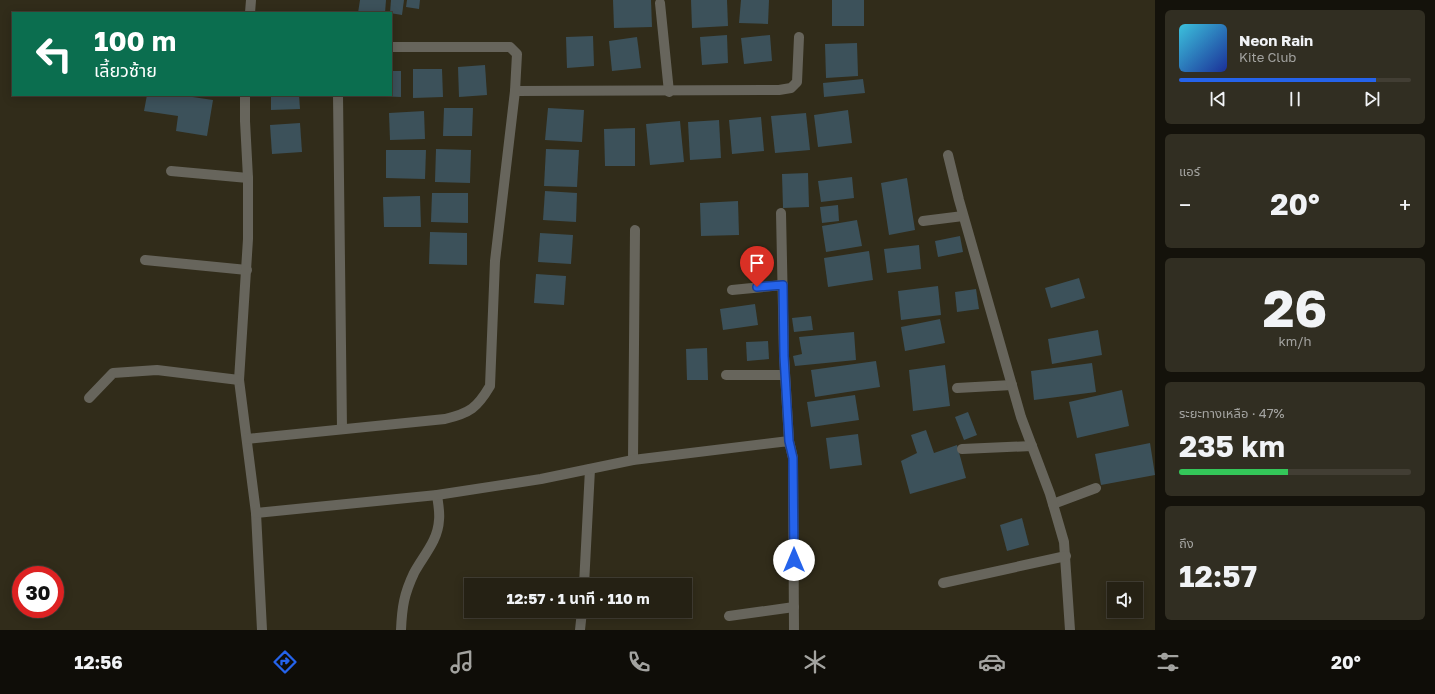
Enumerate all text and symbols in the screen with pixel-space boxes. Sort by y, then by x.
text: 100 m [94,24,176,57]
icon: left [28,28,80,80]
text: Neon Rain [1239,31,1313,49]
text: Kite Club [1239,49,1296,65]
text: เลี้ยวซ้าย [94,59,157,81]
icon: previous [1207,88,1229,110]
icon: pause [1284,88,1306,110]
icon: next [1361,88,1383,110]
text: แอร์ [1179,163,1200,179]
text: 20° [1270,186,1320,222]
text: − [1179,191,1191,218]
text: + [1399,191,1411,218]
pin [740,246,774,287]
icon: arrive [746,252,768,274]
text: 26 [1263,276,1327,338]
text: km/h [1278,333,1312,349]
text: ระยะทางเหลือ · 47% [1179,405,1285,421]
text: 235 km [1179,428,1285,464]
text: ถึง [1179,535,1194,551]
position arrow [773,539,815,581]
text: 12:57 [1179,558,1257,594]
speed limit sign: 30 [12,566,64,618]
map controls [1107,582,1143,618]
button: sound [1107,582,1143,618]
text: 12:57 · 1 นาที · 110 m [506,589,650,607]
icon: directions [271,648,299,676]
icon: music [448,648,476,676]
icon: phone [625,648,653,676]
icon: climate [801,648,829,676]
icon: car [978,648,1006,676]
icon: filters [1154,648,1182,676]
text: 12:56 [74,651,123,673]
text: 20° [1331,651,1361,673]

